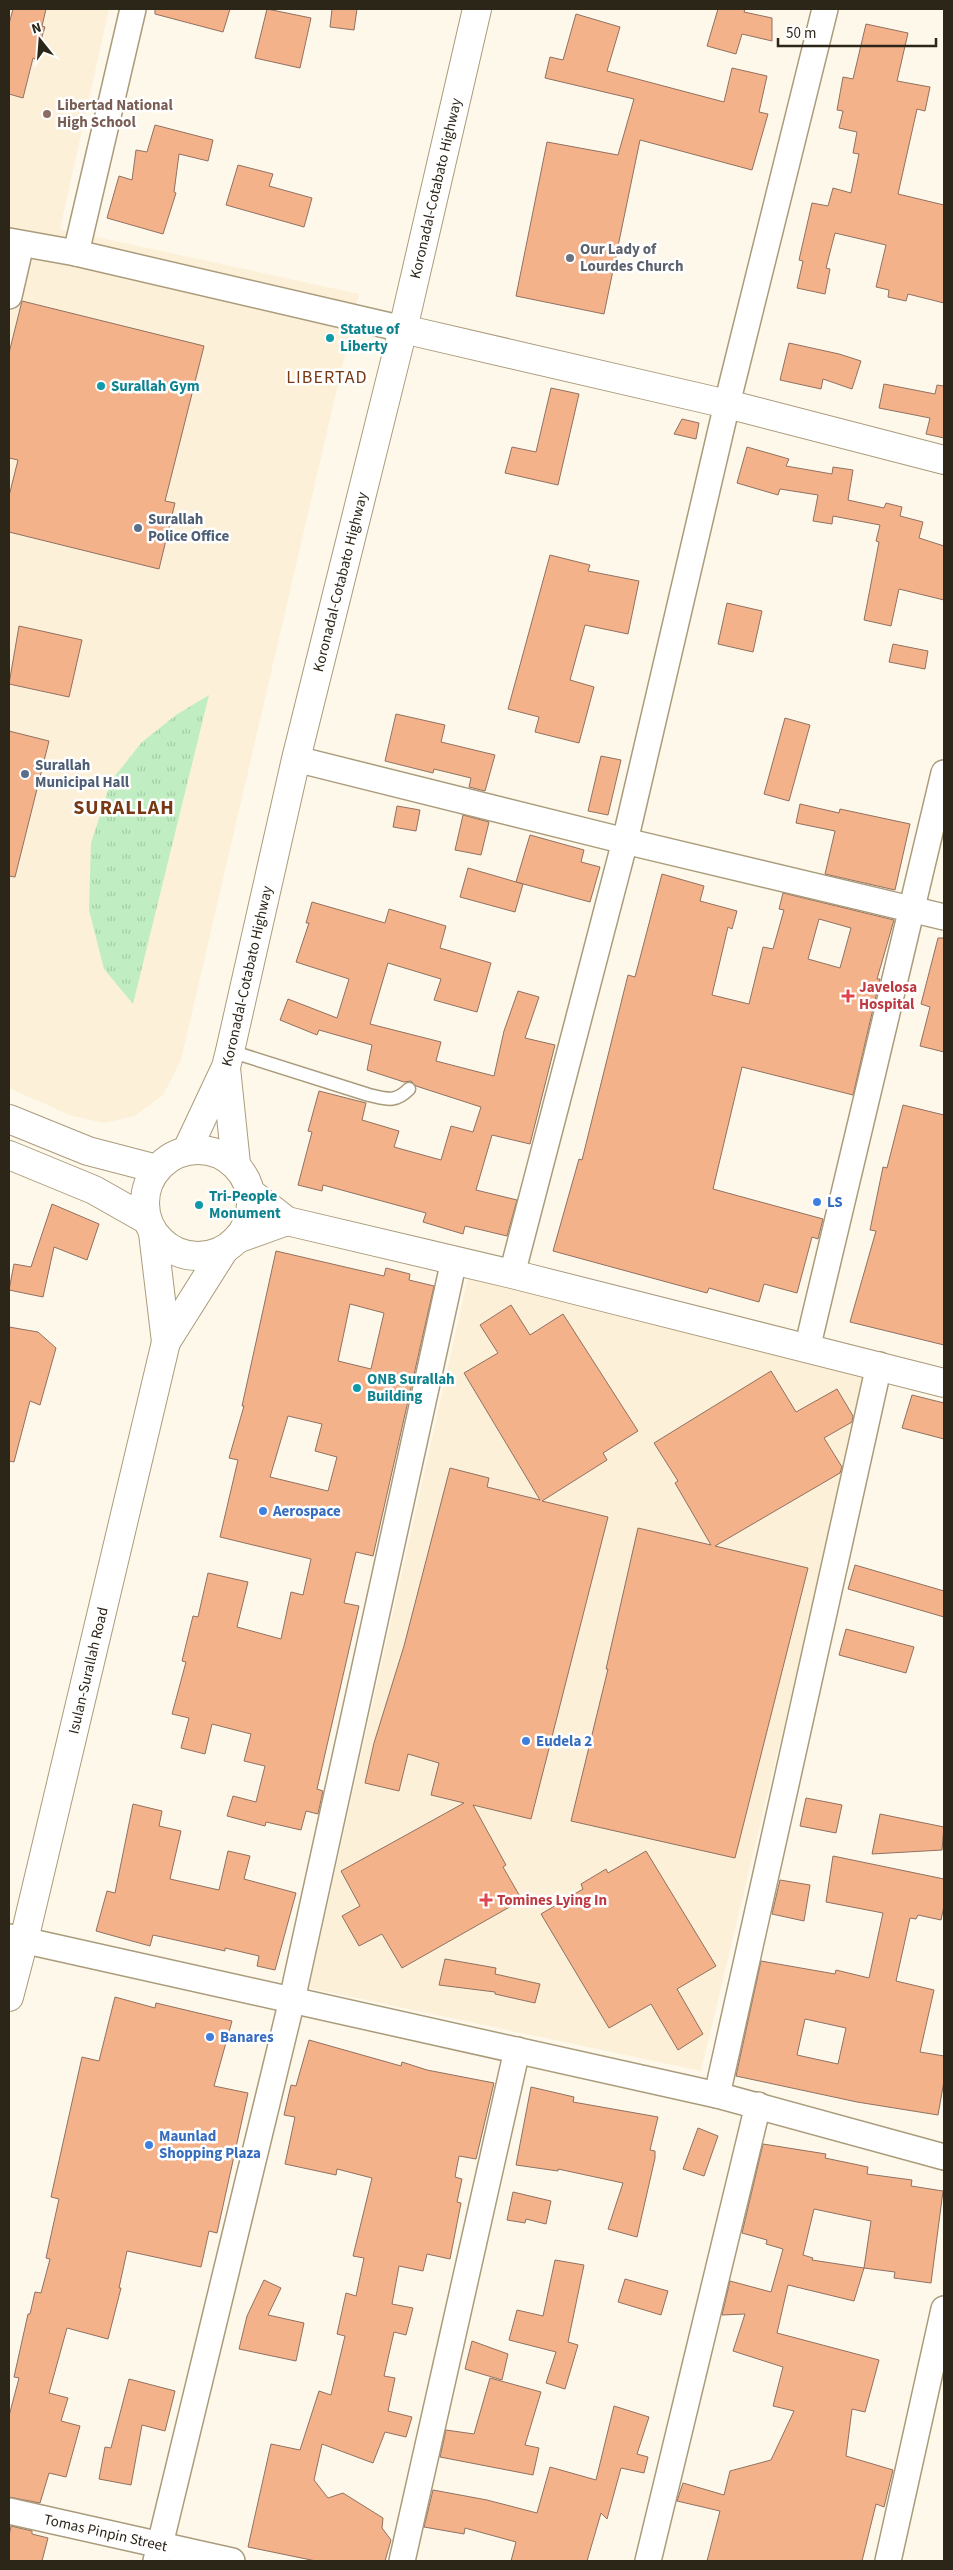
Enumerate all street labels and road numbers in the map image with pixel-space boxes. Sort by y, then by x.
street label: Koronadal-Cotabato Highway [405,96,467,281]
street label: Koronadal-Cotabato Highway [308,490,373,674]
street label: Koronadal-Cotabato Highway [217,884,278,1069]
street label: Isulan-Surallah Road [63,1605,114,1736]
street label: Tomas Pinpin Street [42,2509,169,2557]

